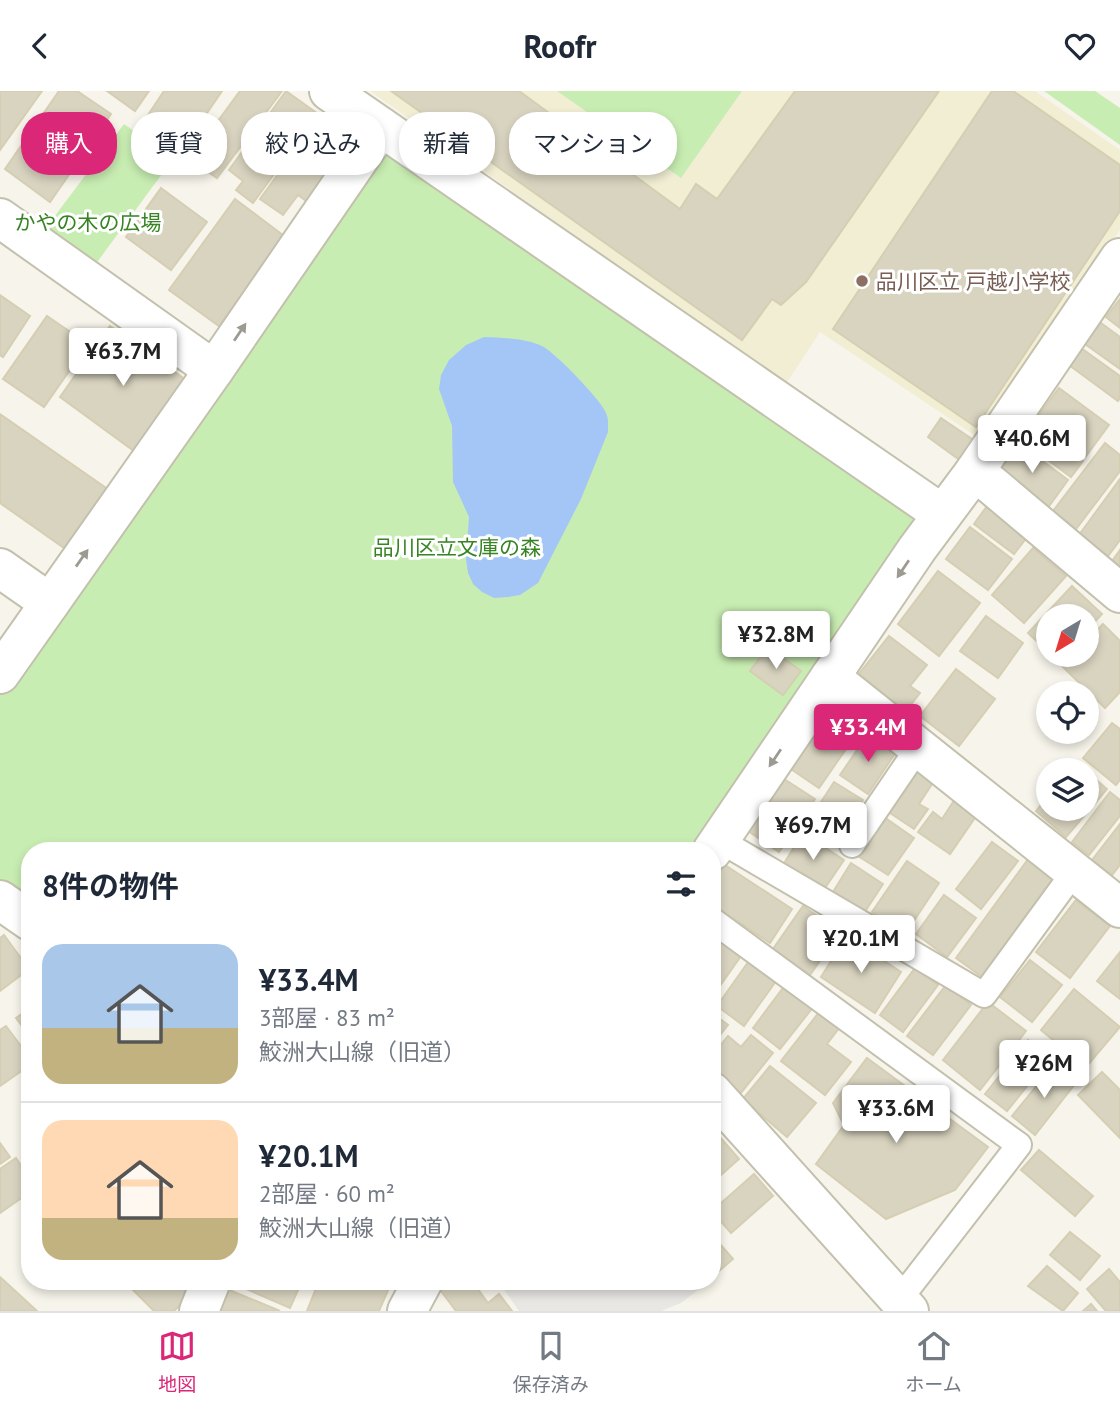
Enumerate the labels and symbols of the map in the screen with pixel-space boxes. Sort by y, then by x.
park label: かやの木の広場 [15,209,162,236]
place label: 品川区立 戸越小学校 [876,268,1071,295]
marker: 品川区立 戸越小学校 [854,273,870,289]
one-way arrow [233,323,247,341]
pin: ¥63.7M [66,329,180,388]
pin: ¥40.6M [975,415,1089,475]
park label: 品川区立文庫の森 [373,534,541,561]
one-way arrow [75,549,89,567]
one-way arrow [897,560,910,579]
north arrow [1036,604,1099,667]
pin: ¥32.8M [719,611,833,671]
pin: ¥33.4M [811,705,925,764]
one-way arrow [769,748,782,767]
pin: ¥69.7M [756,803,870,862]
pin: ¥20.1M [804,915,918,975]
pin: ¥26M [1003,1041,1085,1100]
pin: ¥33.6M [839,1086,953,1145]

